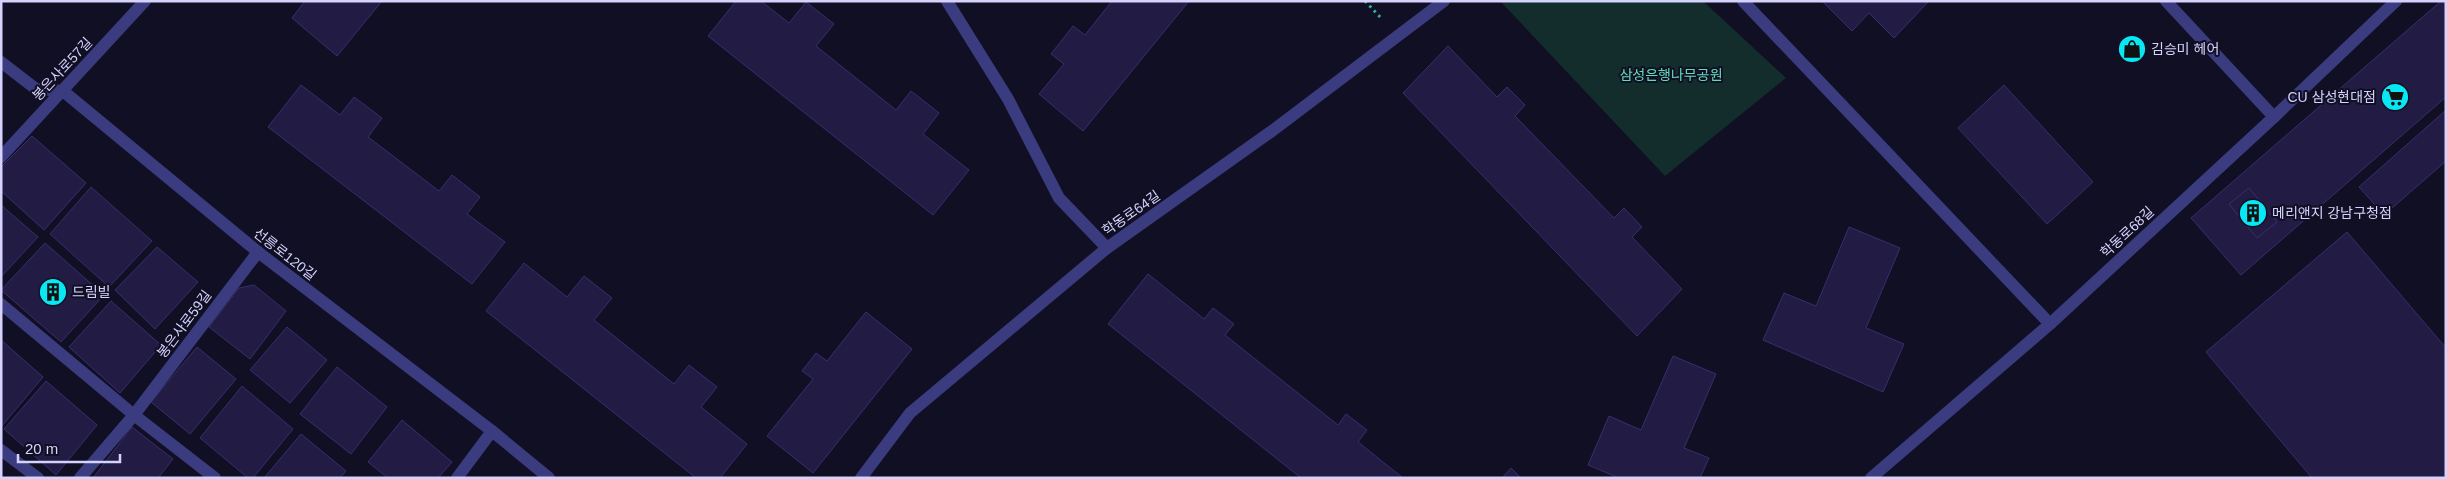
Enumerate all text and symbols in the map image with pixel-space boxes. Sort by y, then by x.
street label: 봉은사로57길 [29,34,95,104]
shop icon: 김승미 헤어 [2117,34,2147,64]
place label: 김승미 헤어 [2151,41,2219,57]
park label: 삼성은행나무공원 [1619,67,1723,83]
supermarket icon: CU 삼성현대점 [2380,82,2410,112]
place label: CU 삼성현대점 [2287,89,2376,105]
street label: 학동로64길 [1099,187,1163,239]
building icon: 메리앤지 강남구청점 [2238,198,2268,228]
street label: 학동로68길 [2097,203,2157,261]
place label: 메리앤지 강남구청점 [2272,205,2392,221]
street label: 선릉로120길 [251,225,319,283]
building icon: 드림빌 [38,277,68,307]
place label: 드림빌 [72,284,111,300]
street label: 봉은사로59길 [154,287,214,361]
scale bar [18,432,120,464]
text: 20 m [25,440,58,457]

